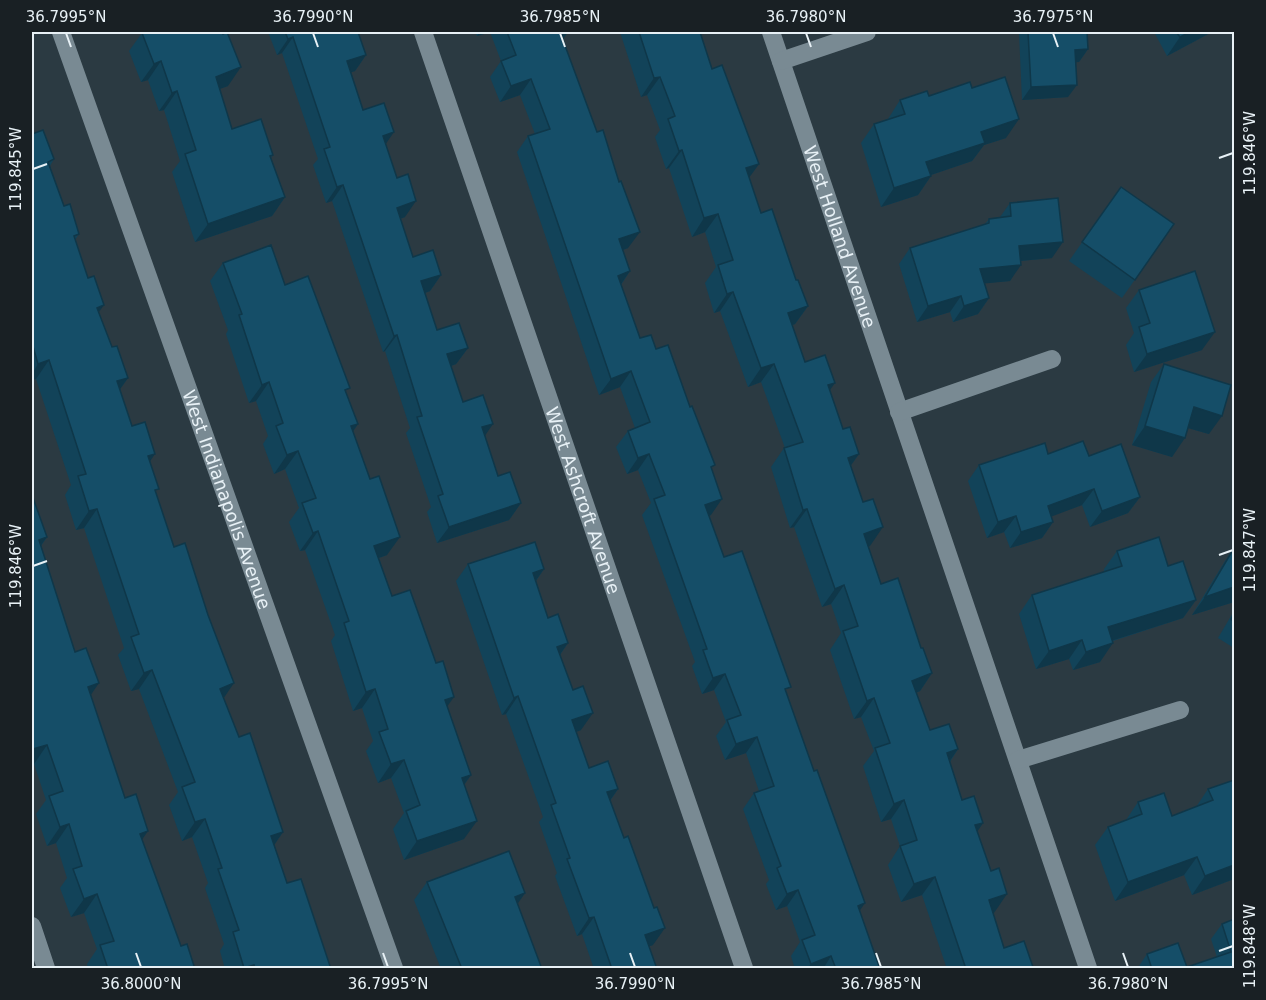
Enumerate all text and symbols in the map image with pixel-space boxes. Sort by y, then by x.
text: 36.7995°N [26,8,106,26]
text: 36.7990°N [273,8,353,26]
text: 36.7985°N [520,8,600,26]
text: 36.7980°N [766,8,846,26]
text: 36.7975°N [1013,8,1093,26]
text: 119.846°W [1241,111,1259,195]
text: 119.845°W [7,127,25,211]
street label: West Holland Avenue [800,143,881,330]
street label: West Indianapolis Avenue [179,387,276,612]
street label: West Ashcroft Avenue [542,404,625,597]
text: 119.847°W [1241,508,1259,592]
text: 119.846°W [7,524,25,608]
text: 119.848°W [1241,904,1259,988]
text: 36.8000°N [101,975,181,993]
text: 36.7995°N [348,975,428,993]
text: 36.7990°N [595,975,675,993]
text: 36.7985°N [841,975,921,993]
text: 36.7980°N [1088,975,1168,993]

